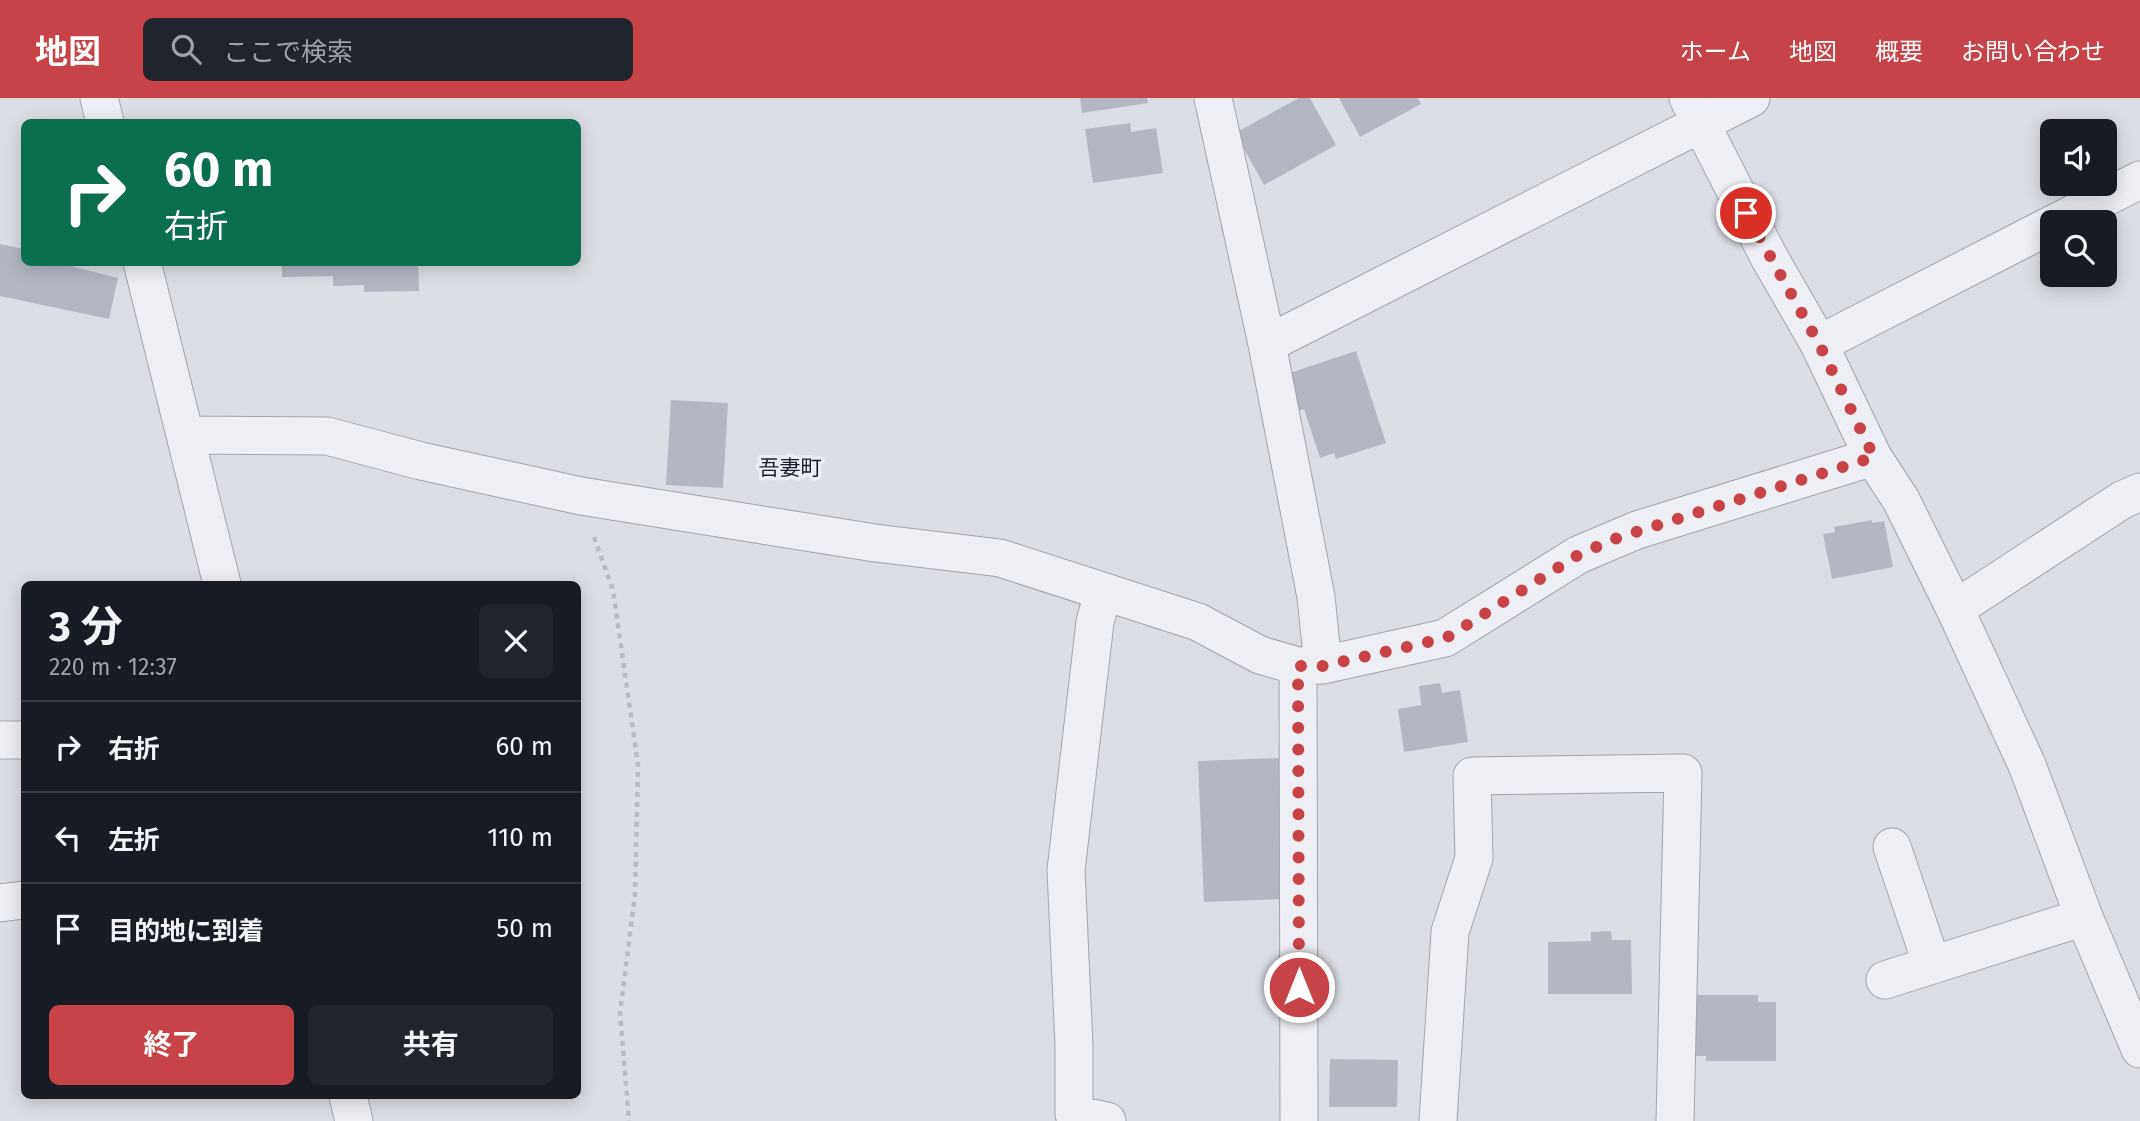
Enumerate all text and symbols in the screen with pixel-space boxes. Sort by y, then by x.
search box [143,18,633,81]
icon: search [167,30,205,68]
text: 地図 [35,32,101,72]
text: ここで検索 [223,37,353,68]
text: ホーム [1680,38,1751,66]
text: 地図 [1789,38,1837,66]
text: 概要 [1875,38,1923,66]
text: お問い合わせ [1961,38,2105,66]
map controls [2040,119,2117,287]
button: sound [2040,119,2117,196]
text: 60 m [164,140,273,199]
icon: right [49,147,140,238]
pin [1716,183,1776,243]
icon: arrive [1727,194,1765,232]
text: 右折 [164,207,228,245]
button: search [2040,210,2117,287]
district label: 吾妻町 [759,455,822,481]
text: 3 分 [49,602,123,652]
button: close [479,604,553,678]
text: 220 m · 12:37 [49,653,177,681]
icon: right [49,728,87,766]
text: 60 m [495,731,553,762]
text: 右折 [108,734,160,765]
icon: left [49,819,87,857]
text: 110 m [487,822,553,853]
text: 左折 [108,825,160,856]
icon: arrive [49,910,87,948]
text: 50 m [496,913,553,944]
text: 目的地に到着 [108,916,264,947]
position arrow [1262,950,1336,1024]
button: 終了 [49,1005,294,1085]
button: 共有 [308,1005,553,1085]

